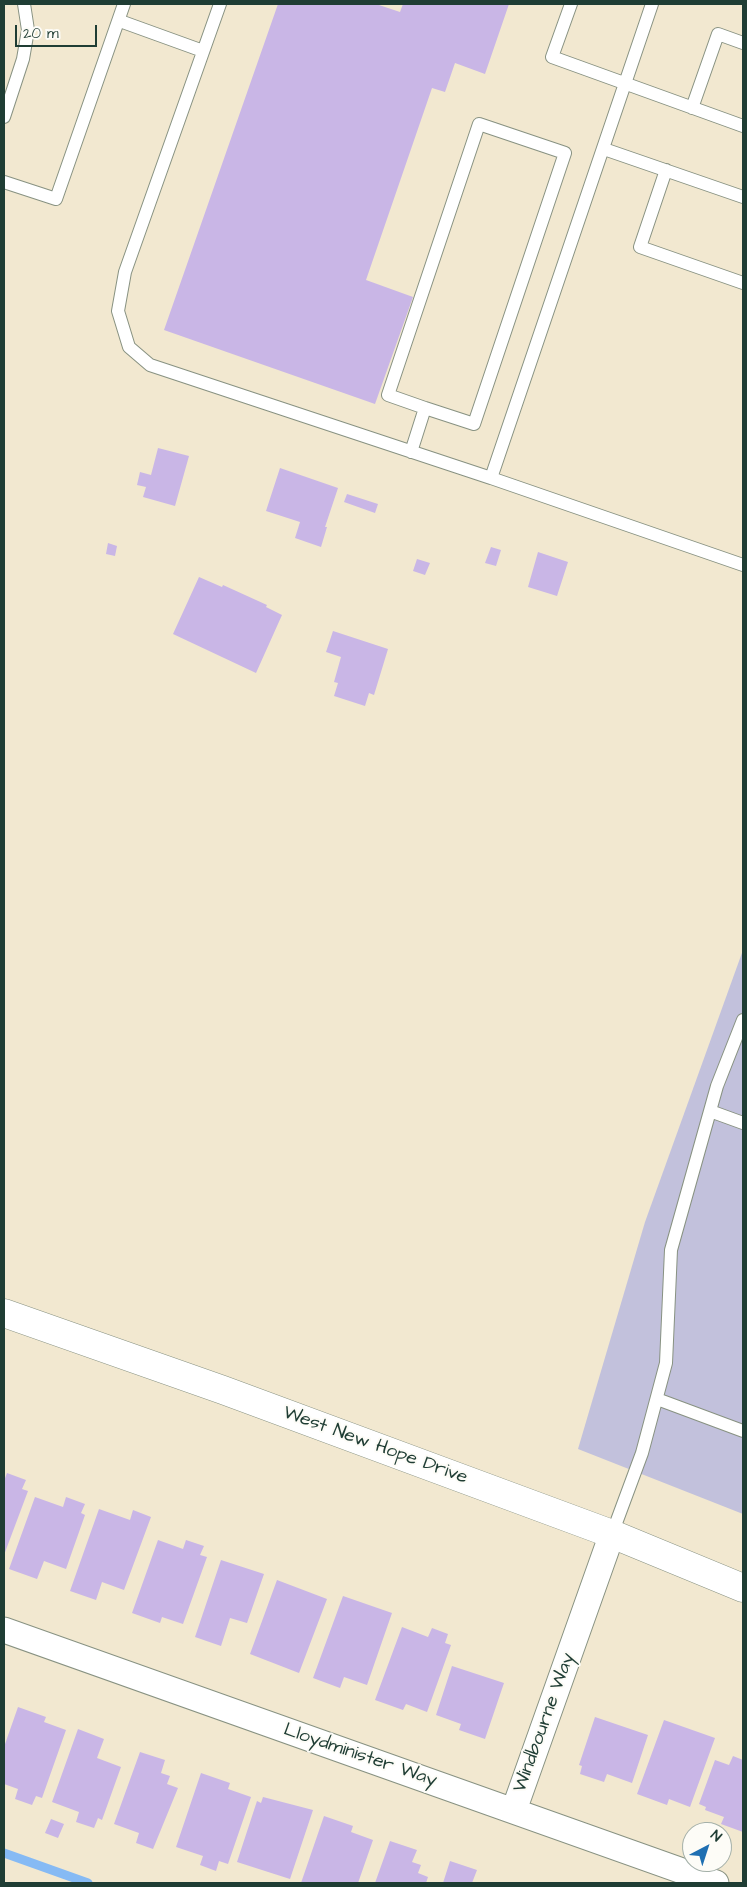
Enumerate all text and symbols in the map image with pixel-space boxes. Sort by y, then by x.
scale bar [18,15,100,47]
text: 20 m [23,23,59,44]
street label: West New Hope Drive [280,1402,470,1490]
street label: Windbourne Way [509,1650,581,1796]
street label: Lloydminister Way [280,1719,440,1793]
north arrow [682,1822,732,1872]
text: N [706,1826,726,1847]

